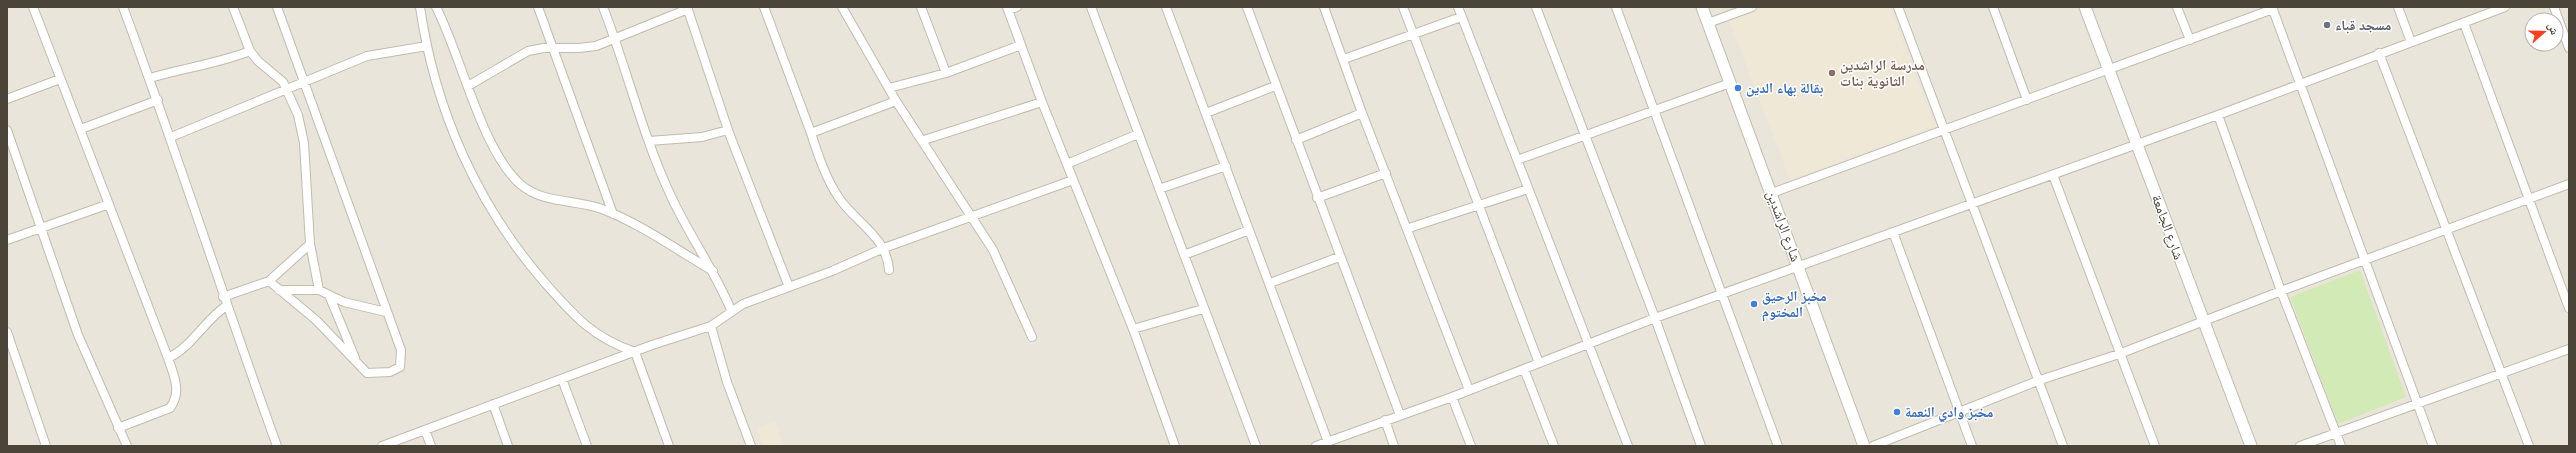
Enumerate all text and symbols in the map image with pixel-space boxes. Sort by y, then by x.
north arrow [2524,12,2564,52]
place label: مسجد قباء [2335,17,2391,34]
marker: مسجد قباء [2322,20,2332,30]
text: ش [2544,21,2561,37]
place label: مدرسة الراشدين الثانوية بنات [1840,57,1925,90]
marker: مدرسة الراشدين الثانوية بنات [1827,68,1837,78]
place label: بقالة بهاء الدين [1746,80,1823,97]
marker: بقالة بهاء الدين [1733,83,1743,93]
street label: شارع الراشدين [1762,188,1804,264]
street label: شارع الجامعة [2147,192,2187,262]
place label: مخبز الرحيق المختوم [1762,288,1827,322]
marker: مخبز الرحيق المختوم [1749,299,1759,309]
place label: مخبز وادي النعمة [1905,404,1993,423]
marker: مخبز وادي النعمة [1892,407,1902,417]

